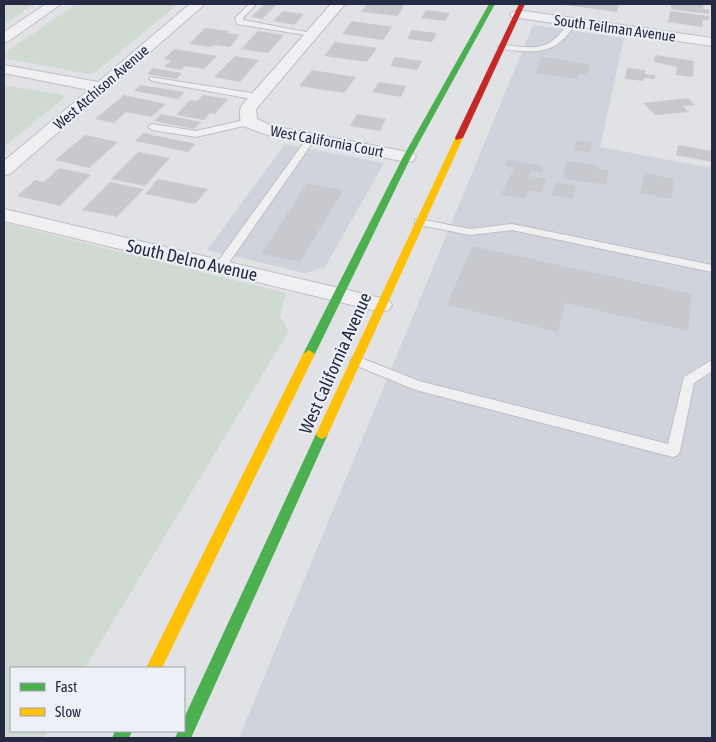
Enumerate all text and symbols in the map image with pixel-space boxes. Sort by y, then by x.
street label: South Teilman Avenue [553,11,677,45]
street label: West Atchison Avenue [50,41,152,133]
street label: West California Court [269,122,385,160]
street label: South Delno Avenue [125,235,259,285]
street label: West California Avenue [294,289,376,437]
legend [10,667,185,732]
text: Fast [55,678,77,695]
text: Slow [55,703,81,720]

